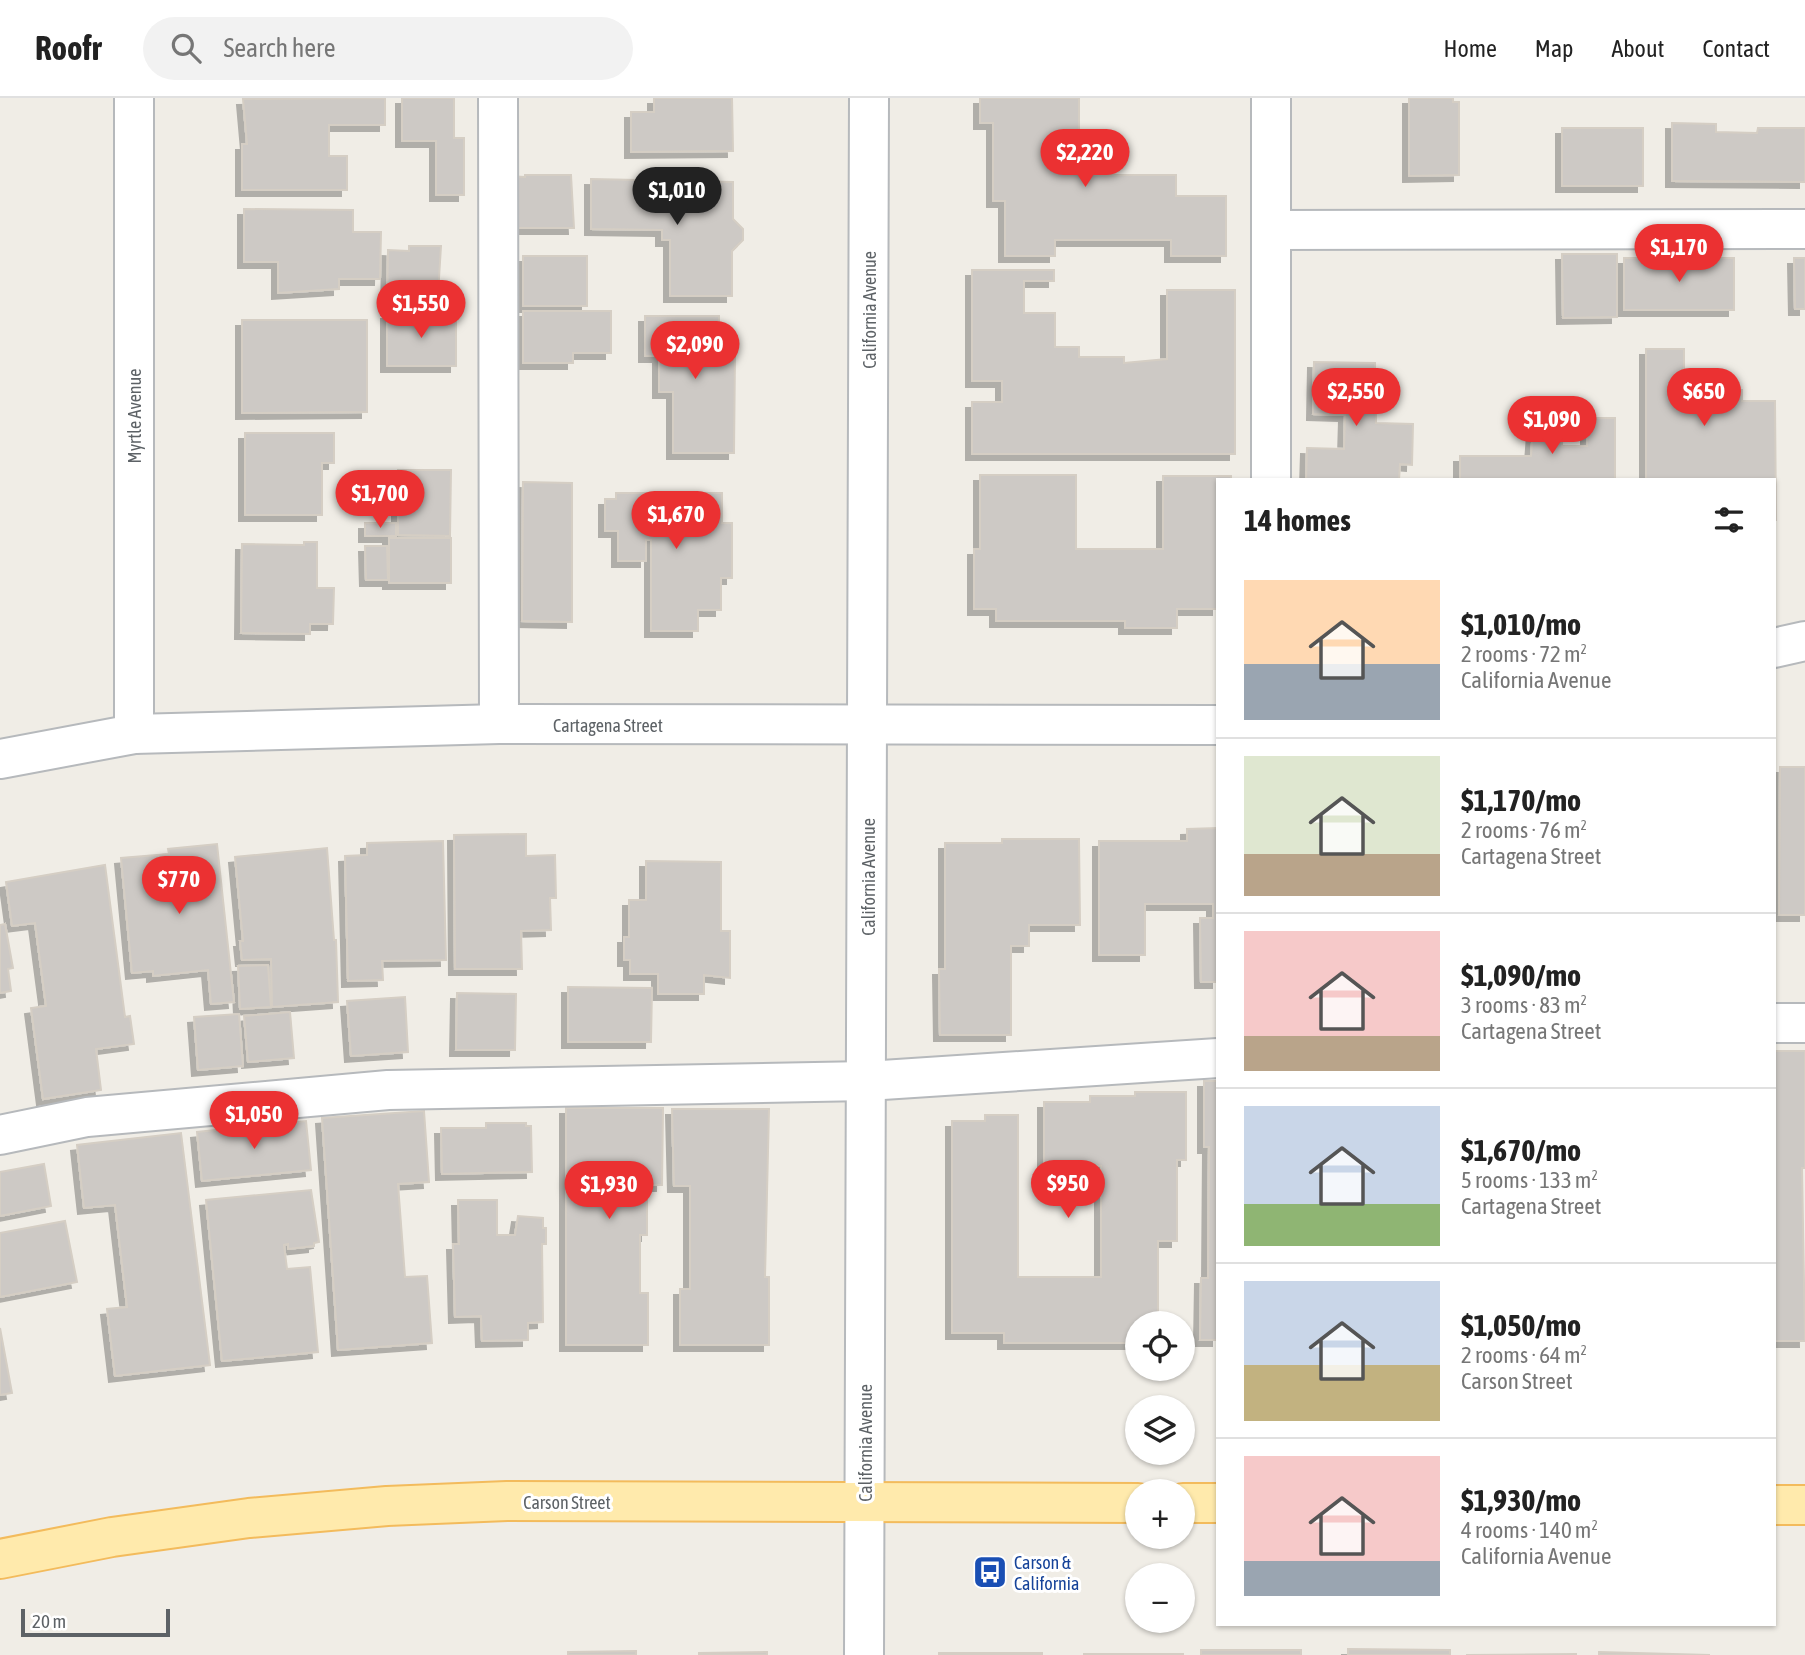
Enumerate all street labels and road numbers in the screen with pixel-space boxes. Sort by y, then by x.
street label: California Avenue [859,251,880,369]
street label: Myrtle Avenue [124,369,145,463]
street label: Cartagena Street [553,715,663,736]
street label: California Avenue [858,818,879,936]
street label: California Avenue [855,1384,876,1502]
street label: Carson Street [523,1492,611,1513]

